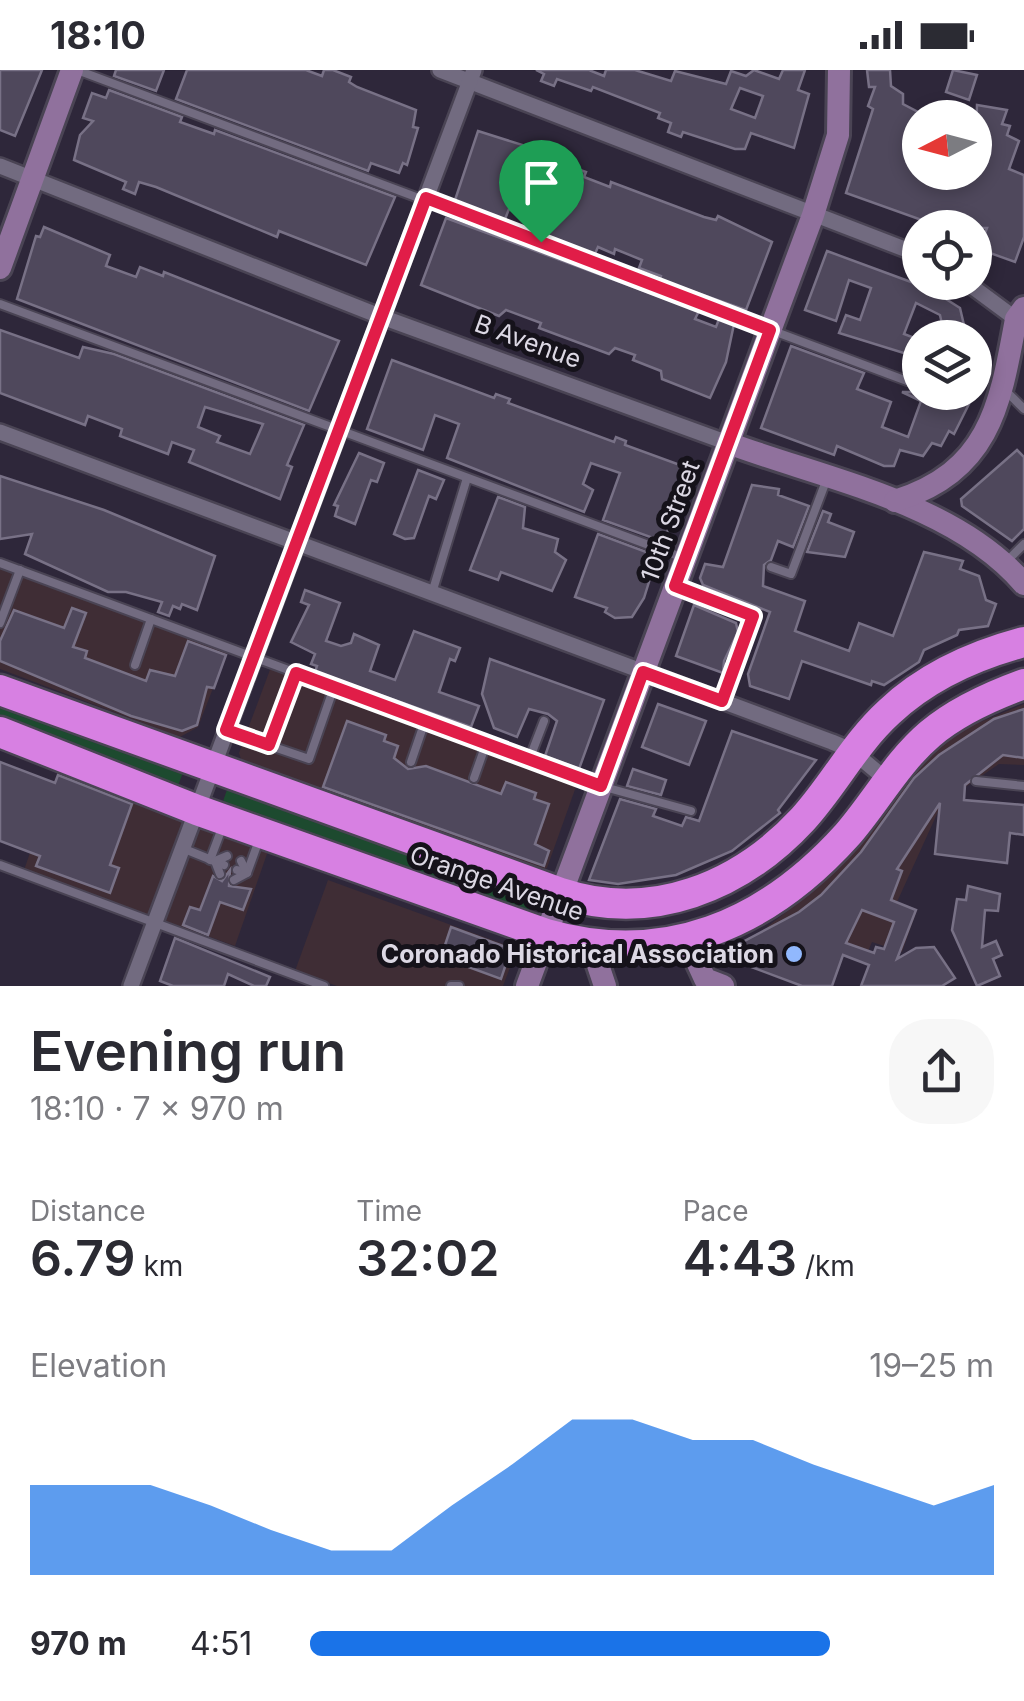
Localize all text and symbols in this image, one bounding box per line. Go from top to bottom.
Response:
text: 18:10 [50,12,146,58]
north arrow [902,100,992,190]
map controls [902,100,992,410]
pin [499,140,584,243]
icon: arrive [514,155,569,210]
button: locate [902,210,992,300]
street label: B Avenue [471,308,585,374]
button: layers [902,320,992,410]
street label: 10th Street [634,456,706,586]
street label: Orange Avenue [406,839,588,927]
place label: Coronado Historical Association [381,939,774,969]
marker: Coronado Historical Association [783,943,805,965]
text: Evening run [30,1018,346,1084]
button: share [889,1019,994,1124]
text: 18:10 · 7 × 970 m [30,1089,284,1128]
text: Distance [30,1194,146,1228]
text: Time [356,1194,422,1228]
text: Pace [683,1194,749,1228]
text: 6.79 [30,1228,136,1288]
text: 32:02 [356,1228,499,1288]
text: 4:43 [683,1228,797,1288]
text: km [136,1249,183,1283]
text: /km [797,1249,855,1283]
text: Elevation [30,1346,167,1385]
text: 19–25 m [869,1346,994,1385]
text: 970 m [30,1624,127,1663]
text: 4:51 [190,1624,252,1663]

